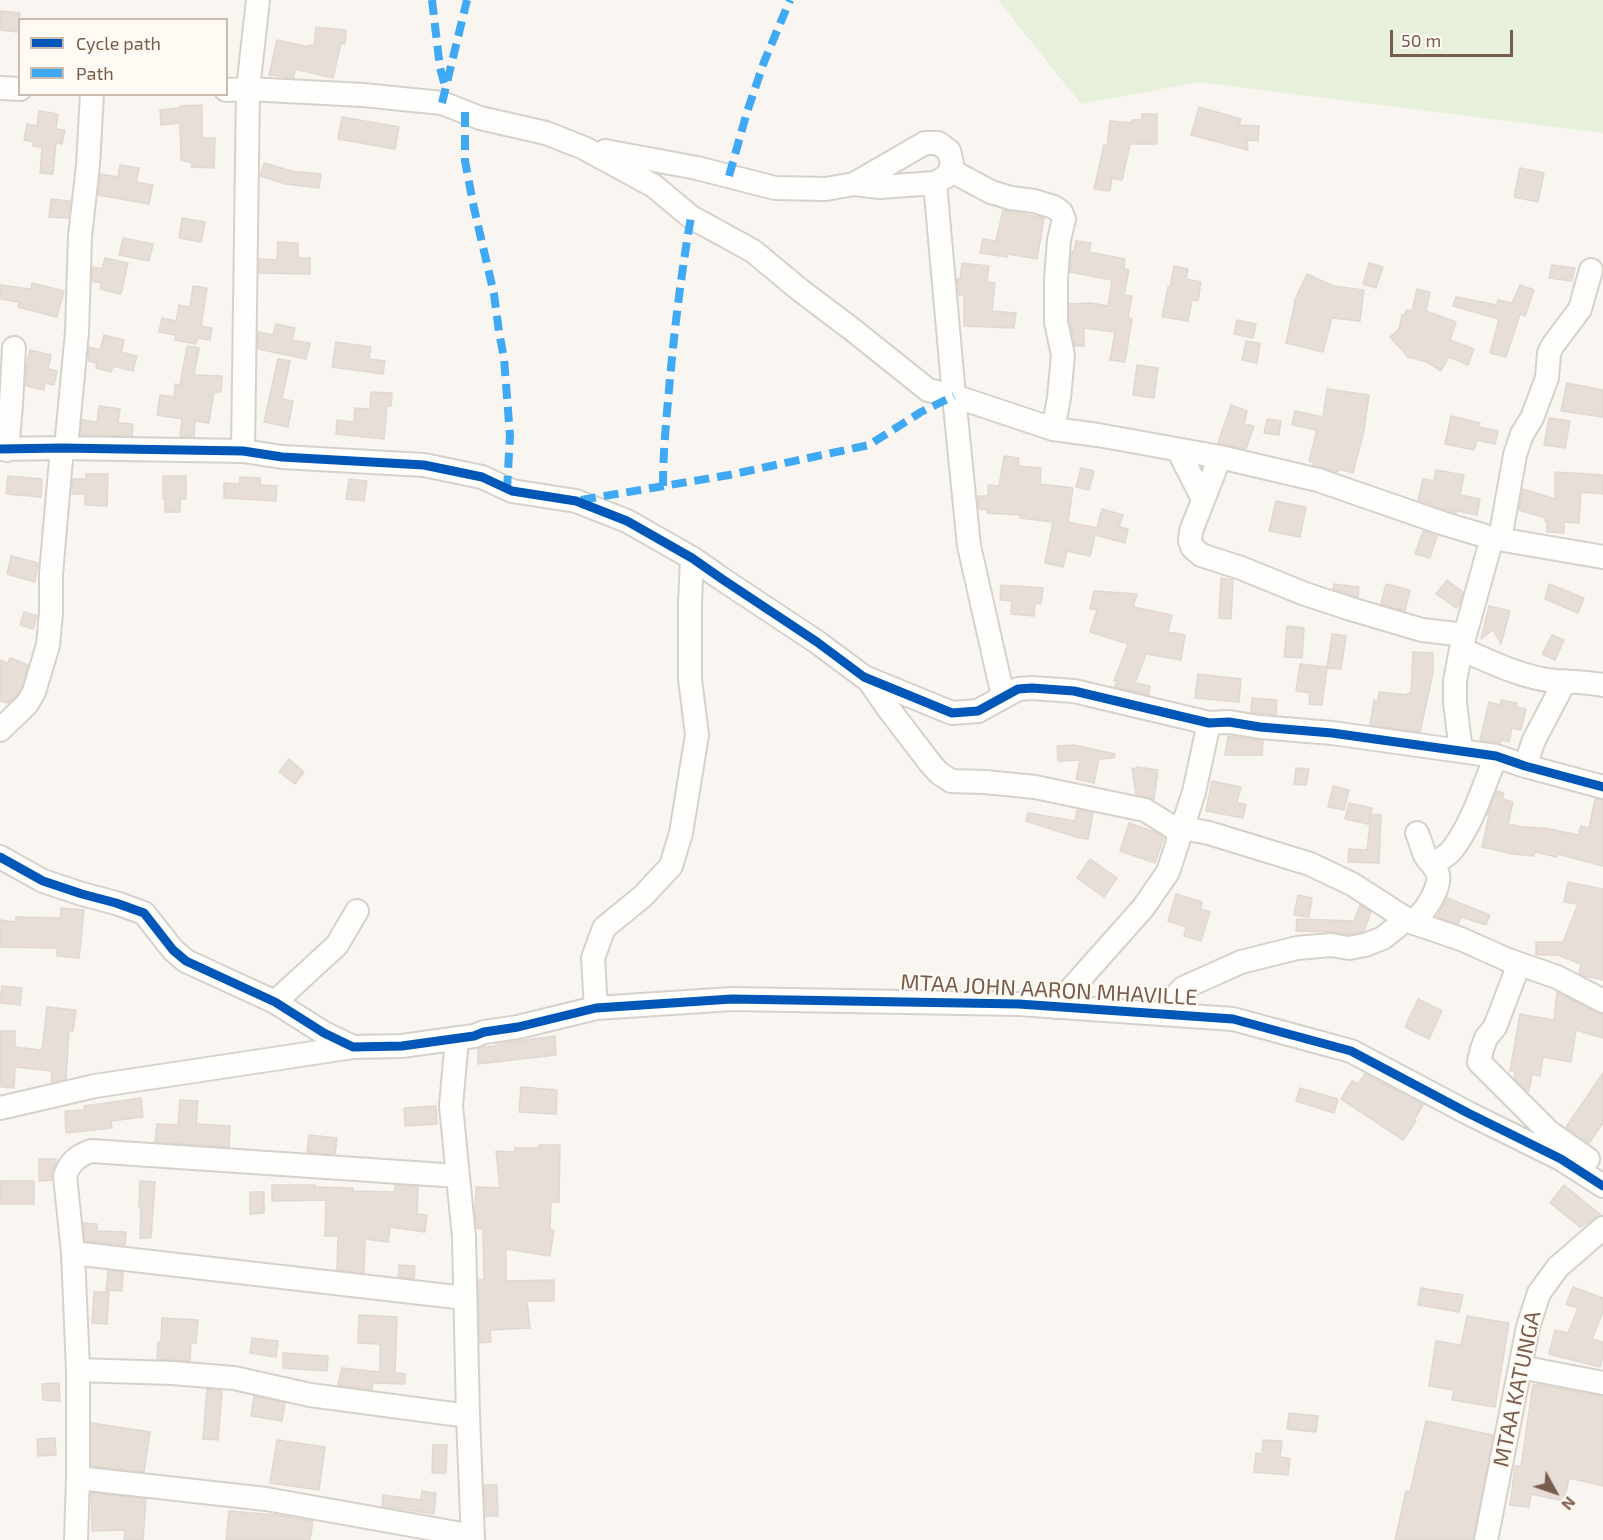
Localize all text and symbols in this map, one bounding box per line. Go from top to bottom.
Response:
legend [18,18,228,96]
scale bar [1393,18,1516,56]
text: 50 m [1401,29,1441,51]
text: Cycle path [76,32,161,54]
text: Path [76,62,114,84]
street label: MTAA JOHN AARON MHAVILLE [900,969,1198,1011]
street label: MTAA KATUNGA [1488,1309,1546,1469]
north arrow [1525,1462,1585,1522]
text: N [1558,1493,1580,1514]

